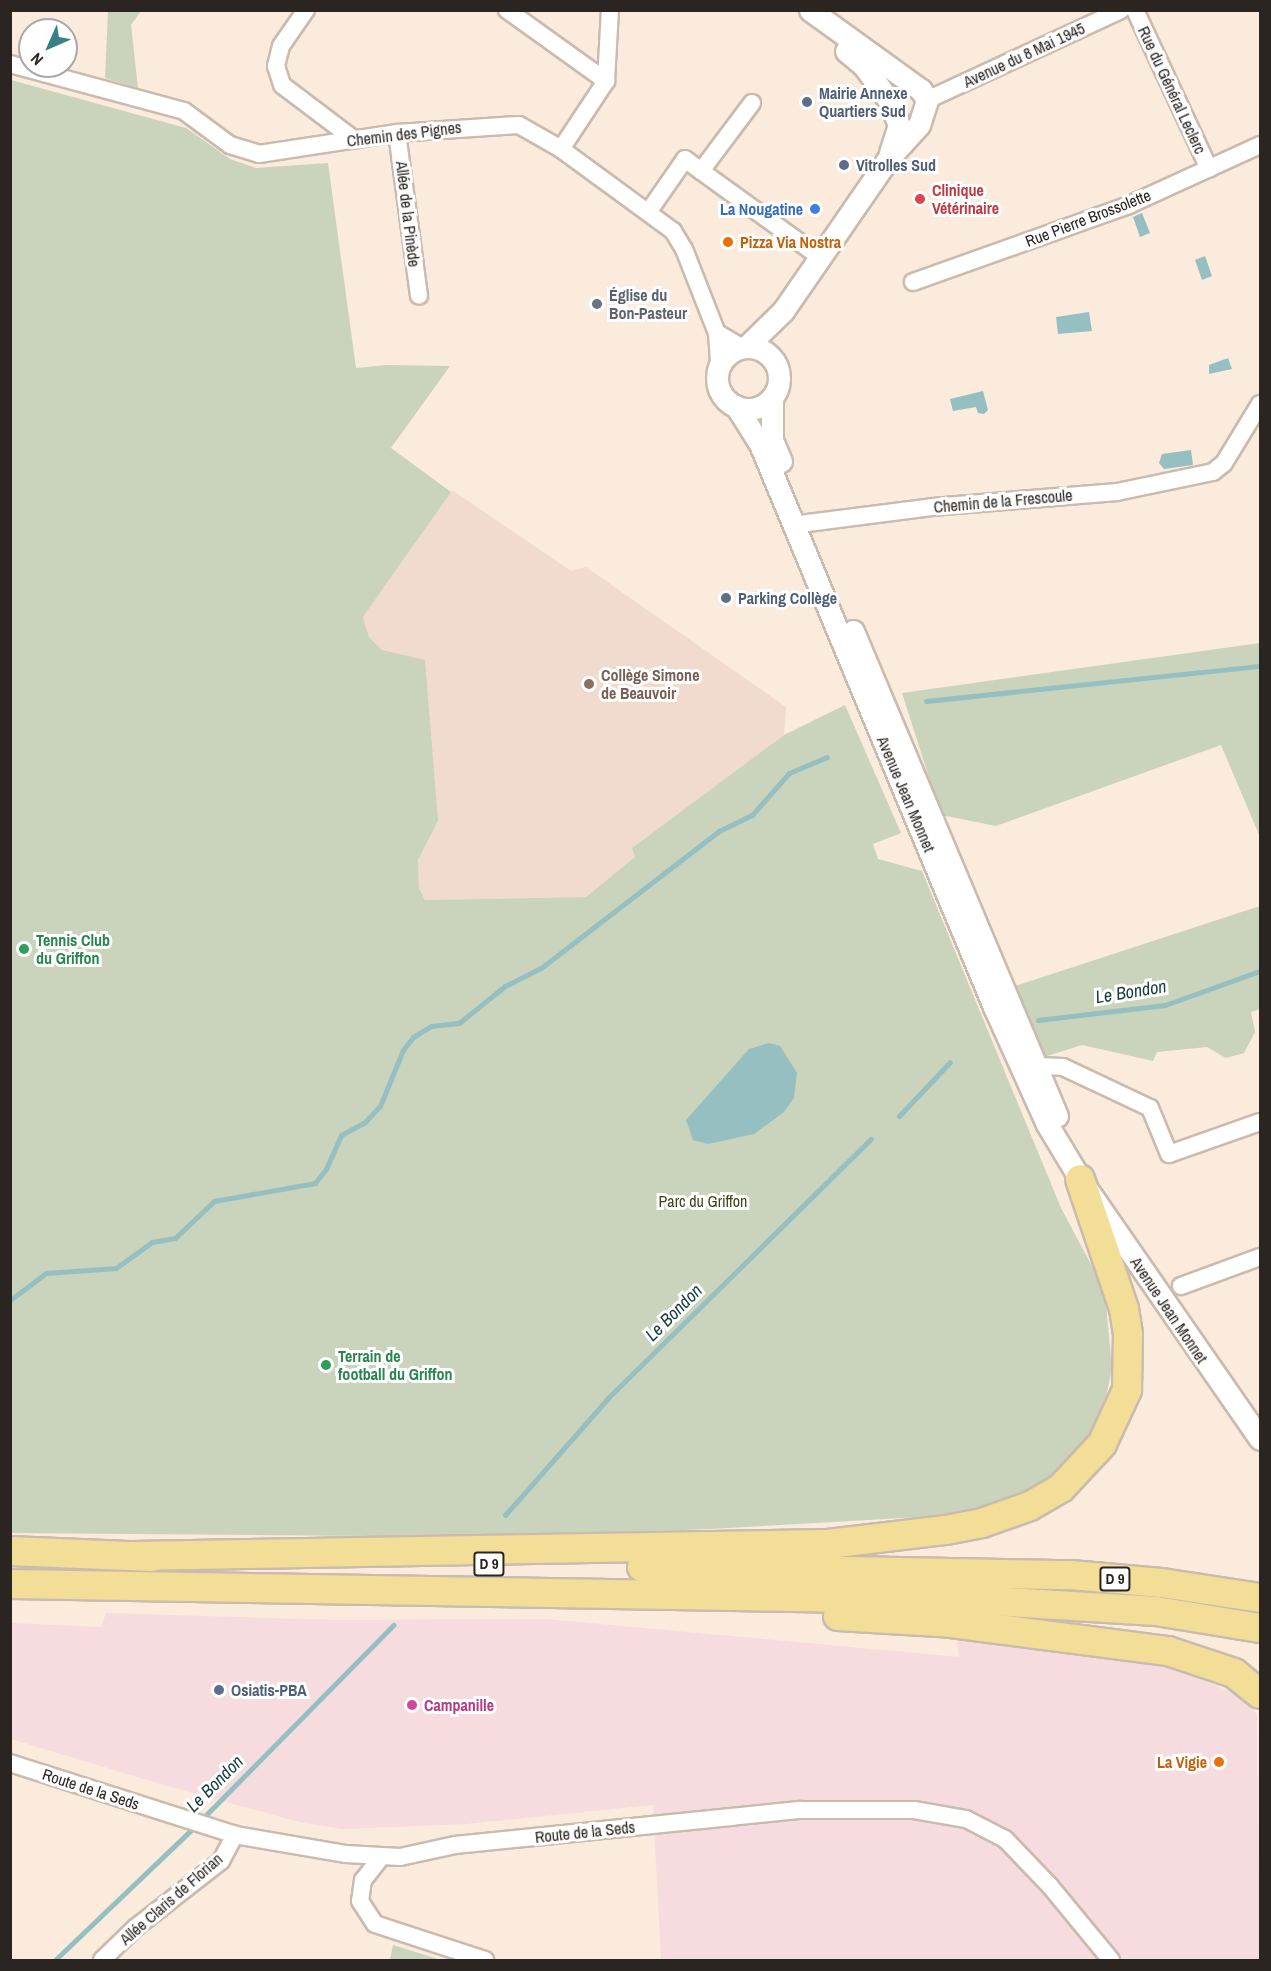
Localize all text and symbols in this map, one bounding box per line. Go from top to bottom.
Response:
north arrow [18,18,78,78]
street label: Avenue du 8 Mai 1945 [960,18,1088,92]
street label: Rue du Général Leclerc [1134,23,1210,157]
text: N [26,48,48,70]
place label: Mairie Annexe Quartiers Sud [819,83,908,121]
marker: Mairie Annexe Quartiers Sud [800,95,814,109]
street label: Chemin des Pignes [346,117,462,151]
place label: Vitrolles Sud [856,155,936,175]
marker: Vitrolles Sud [837,158,851,172]
street label: Allée de la Pinède [392,160,424,268]
place label: Clinique Vétérinaire [932,180,999,218]
street label: Rue Pierre Brossolette [1023,185,1153,251]
marker: Clinique Vétérinaire [913,192,927,206]
place label: La Nougatine [720,199,803,219]
marker: La Nougatine [808,202,822,216]
place label: Pizza Via Nostra [740,232,841,252]
marker: Pizza Via Nostra [721,235,735,249]
place label: Église du Bon-Pasteur [609,285,687,323]
marker: Église du Bon-Pasteur [590,297,604,311]
street label: Chemin de la Frescoule [933,485,1073,517]
place label: Parking Collège [738,588,837,608]
marker: Parking Collège [719,591,733,605]
place label: Collège Simone de Beauvoir [601,665,699,703]
marker: Collège Simone de Beauvoir [582,677,596,691]
street label: Avenue Jean Monnet [873,733,939,855]
place label: Tennis Club du Griffon [36,930,110,968]
marker: Tennis Club du Griffon [17,942,31,956]
water label: Le Bondon [1094,976,1168,1008]
park label: Parc du Griffon [659,1191,747,1211]
street label: Avenue Jean Monnet [1126,1253,1212,1367]
water label: Le Bondon [641,1280,707,1346]
place label: Terrain de football du Griffon [338,1346,452,1384]
marker: Terrain de football du Griffon [319,1358,333,1372]
road number: D 9 [472,1552,506,1576]
road number: D 9 [1098,1567,1132,1591]
place label: Osiatis-PBA [231,1680,307,1700]
marker: Osiatis-PBA [212,1683,226,1697]
place label: Campanille [424,1695,494,1715]
marker: Campanille [405,1698,419,1712]
water label: Le Bondon [182,1751,248,1817]
place label: La Vigie [1157,1752,1207,1772]
marker: La Vigie [1212,1755,1226,1769]
street label: Route de la Seds [40,1764,142,1814]
street label: Route de la Seds [534,1817,636,1847]
street label: Allée Claris de Florian [116,1849,226,1949]

